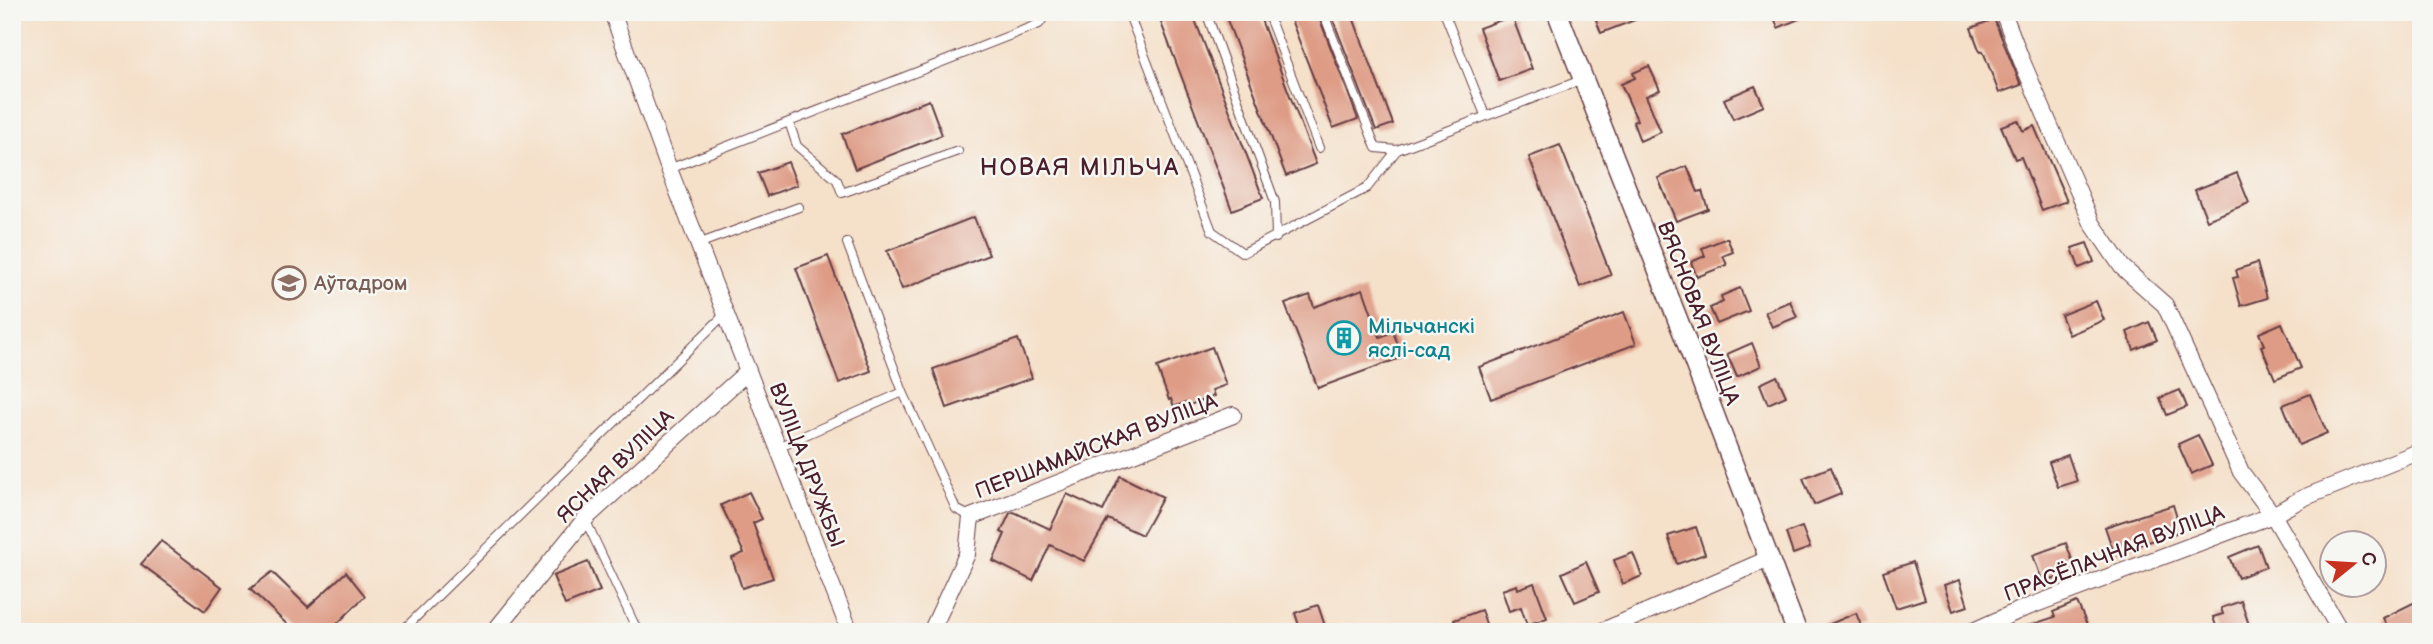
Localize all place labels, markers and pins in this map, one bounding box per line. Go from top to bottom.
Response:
school or university icon: Аўтадром [270,264,308,302]
place label: Аўтадром [313,271,408,296]
place label: Мільчанскі яслі-сад [1368,314,1475,363]
building icon: Мільчанскі яслі-сад [1325,319,1363,357]

